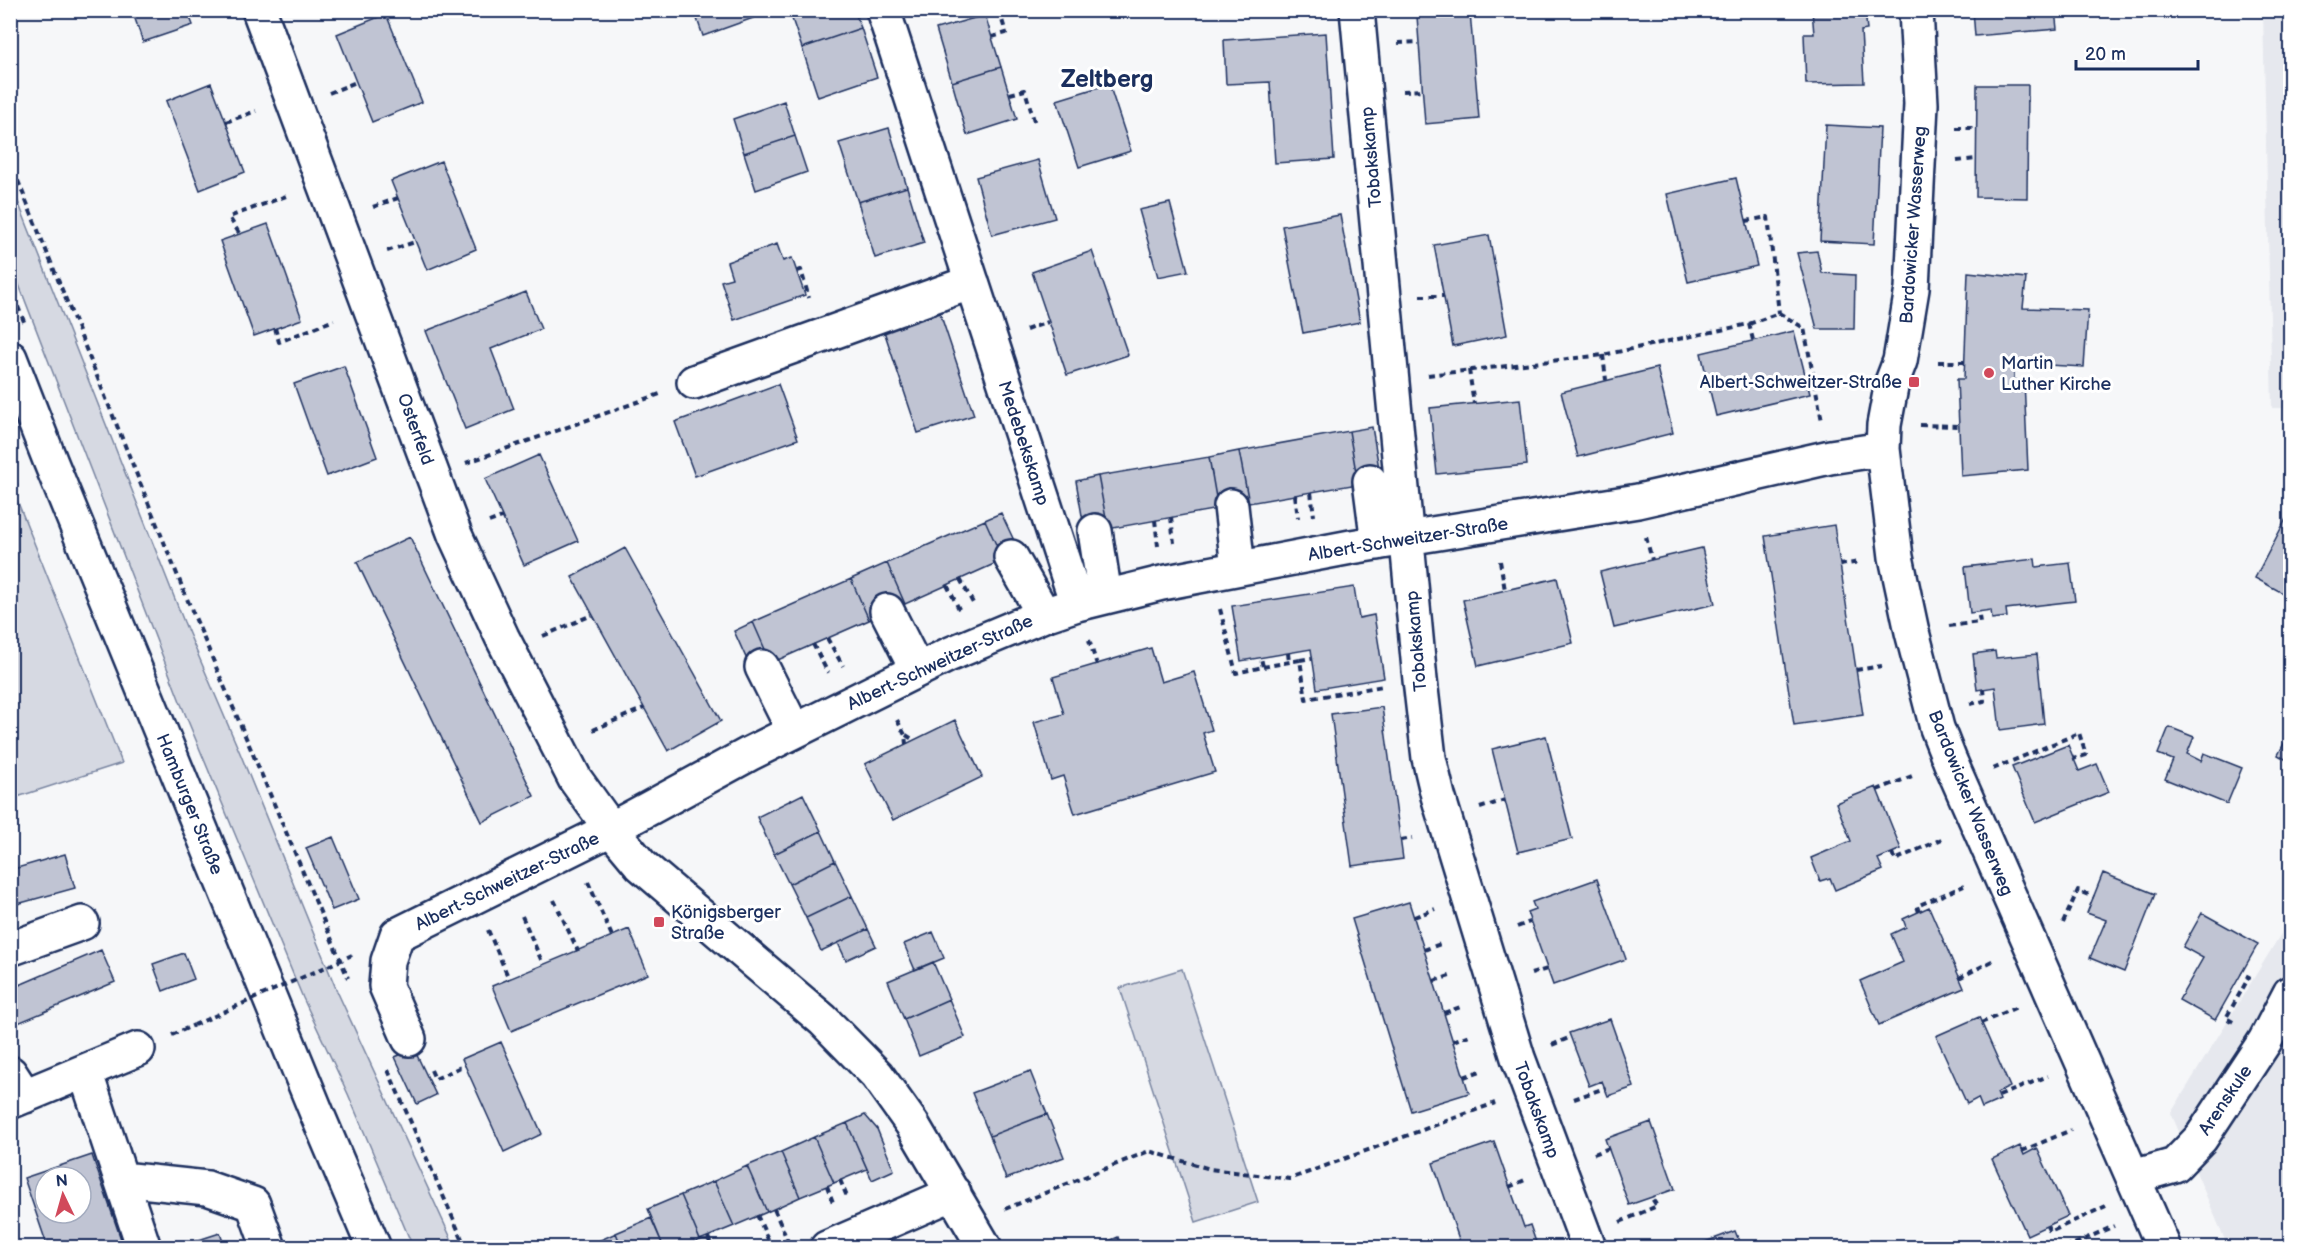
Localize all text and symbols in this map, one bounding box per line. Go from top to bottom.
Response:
scale bar [2076,33,2198,71]
text: 20 m [2085,44,2126,65]
district label: Zeltberg [1061,65,1153,94]
street label: Tobakskamp [1357,106,1386,208]
street label: Bardowicker Wasserweg [1896,125,1931,325]
place label: Martin Luther Kirche [2001,353,2111,395]
marker: Martin Luther Kirche [1982,366,1996,380]
place label: Albert-Schweitzer-Straße [1700,372,1902,393]
marker: Albert-Schweitzer-Straße [1907,375,1921,389]
street label: Medebekskamp [993,378,1054,508]
street label: Osterfeld [393,391,438,468]
street label: Albert-Schweitzer-Straße [1307,513,1510,566]
street label: Tobakskamp [1402,590,1431,692]
street label: Albert-Schweitzer-Straße [844,610,1037,715]
street label: Bardowicker Wasserweg [1924,707,2017,899]
street label: Hamburger Straße [152,731,227,878]
street label: Albert-Schweitzer-Straße [412,828,603,935]
place label: Königsberger Straße [671,902,781,944]
marker: Königsberger Straße [652,915,666,929]
street label: Tobakskamp [1509,1059,1564,1161]
street label: Arenskule [2194,1061,2257,1139]
north arrow [33,1165,93,1225]
text: N [55,1172,69,1192]

